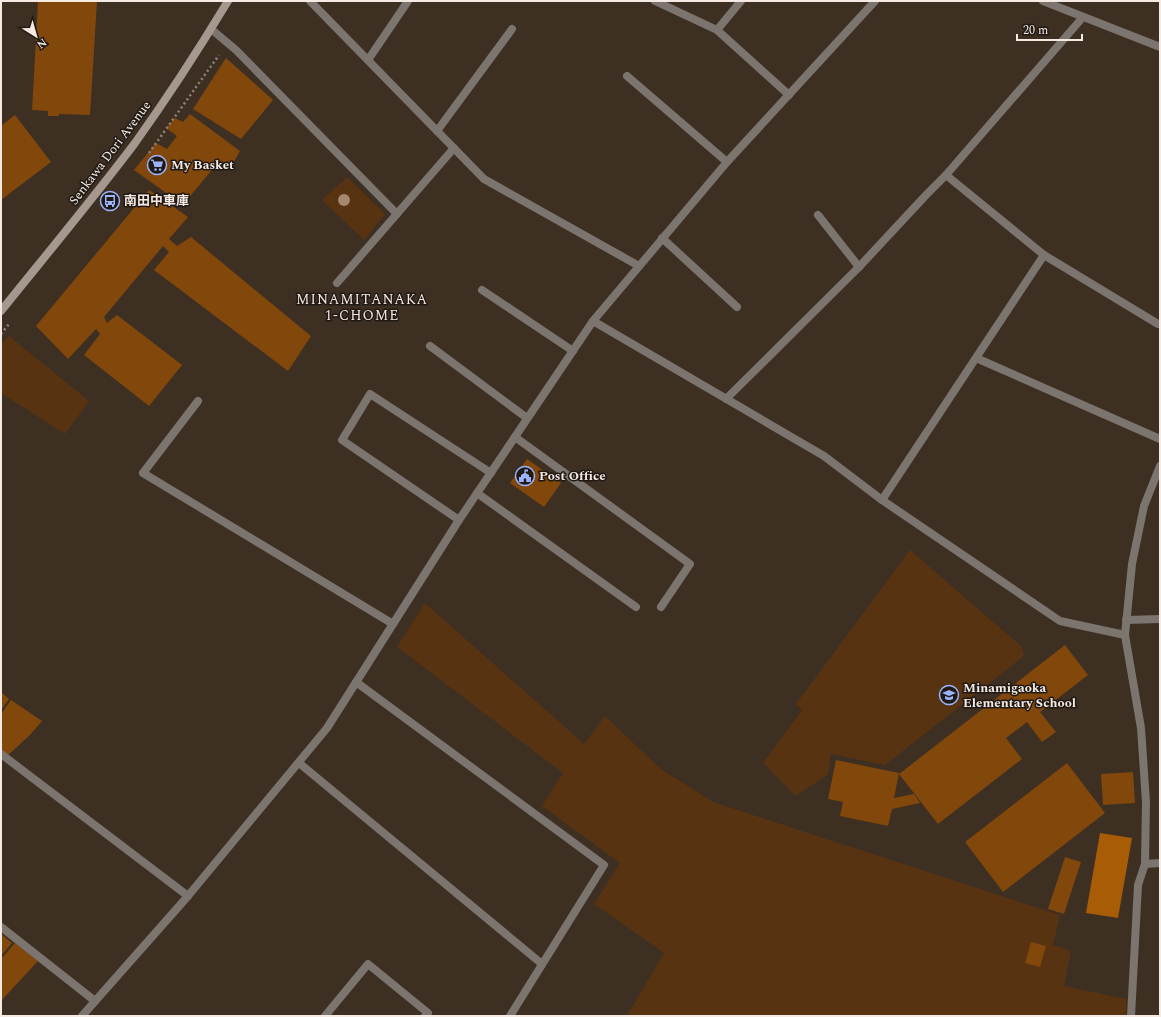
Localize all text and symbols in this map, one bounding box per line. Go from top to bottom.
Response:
north arrow [16,16,56,56]
scale bar [1017,16,1082,42]
text: 20 m [1023,21,1048,40]
text: N [33,34,50,53]
street label: Senkawa Dori Avenue [64,97,156,209]
supermarket icon: My Basket [146,154,168,176]
place label: My Basket [171,155,234,175]
bus stop icon: 南田中車庫 [99,190,121,212]
place label: 南田中車庫 [124,191,189,211]
district label: MINAMITANAKA 1-CHOME [296,289,428,326]
public building icon: Post Office [514,465,536,487]
place label: Post Office [539,466,606,486]
place label: Minamigaoka Elementary School [963,678,1076,713]
school or university icon: Minamigaoka Elementary School [938,684,960,706]

